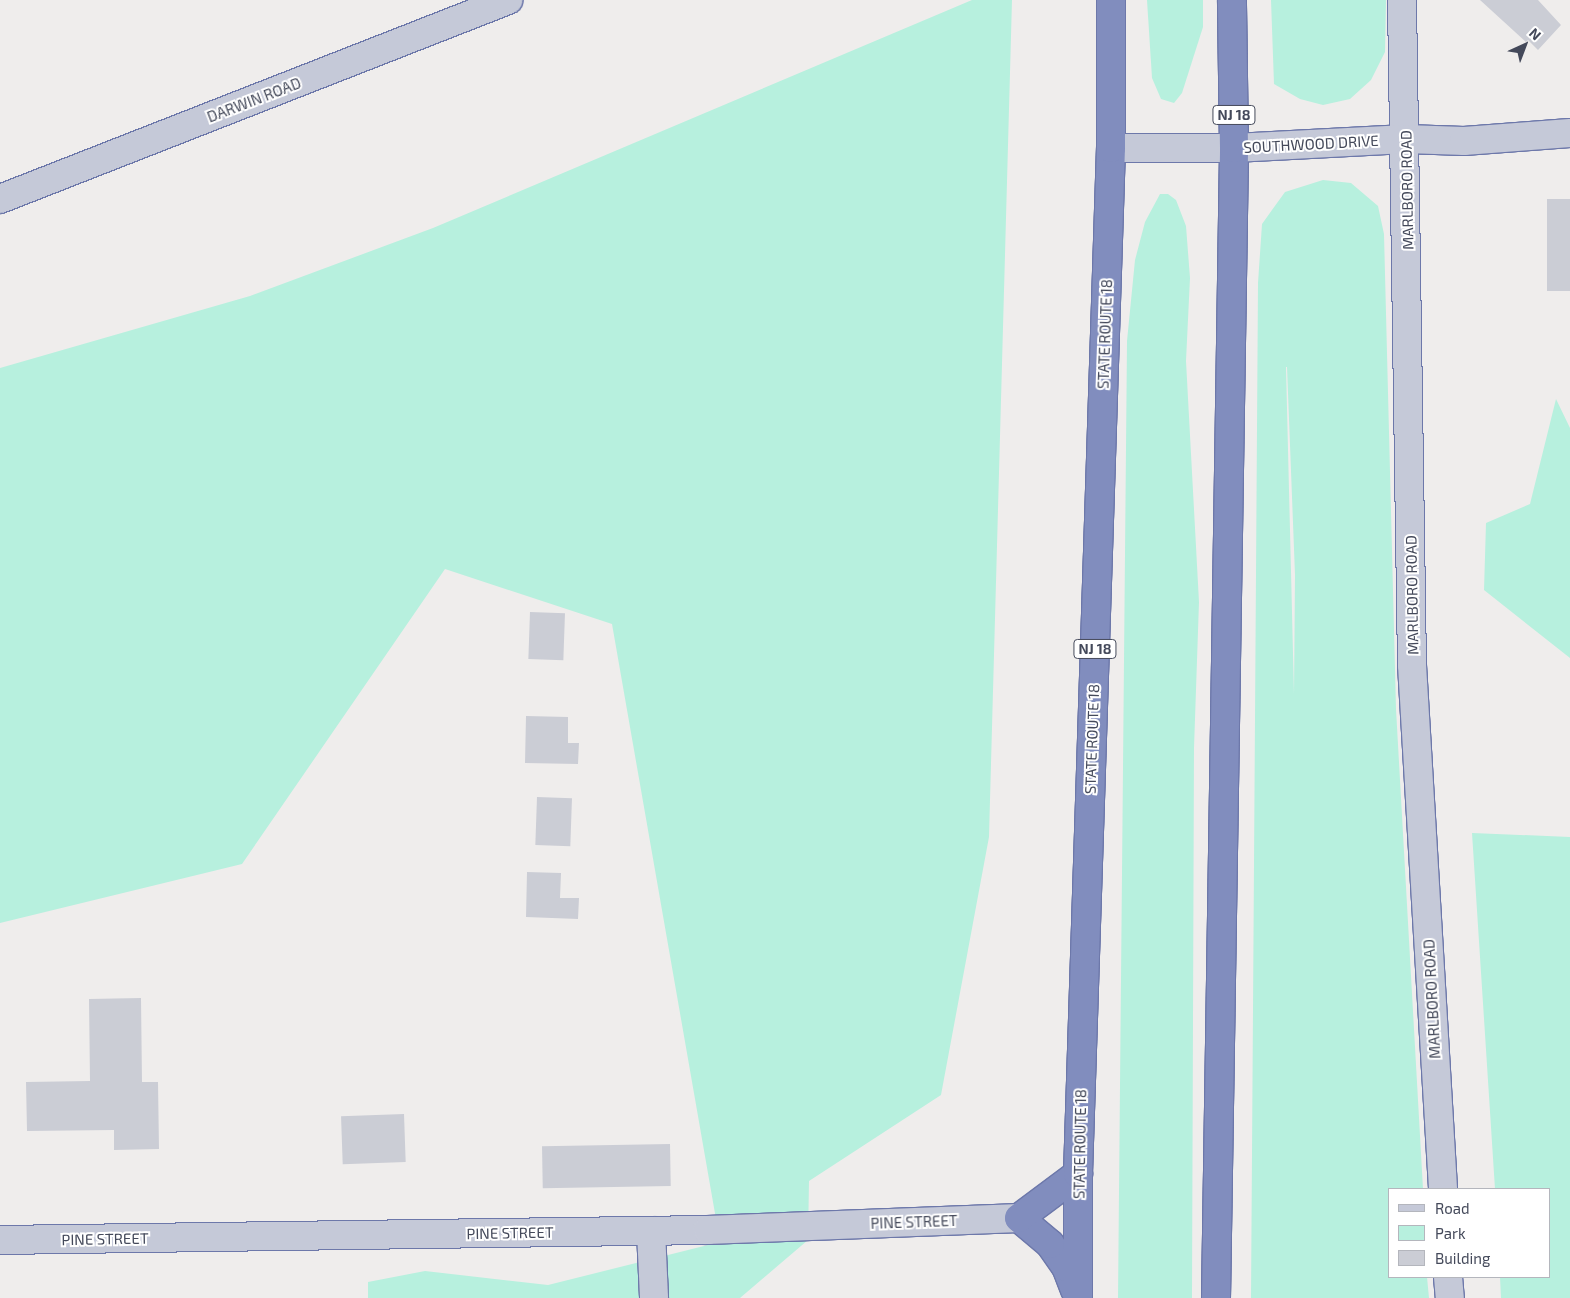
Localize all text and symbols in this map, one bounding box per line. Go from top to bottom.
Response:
north arrow [1500,20,1550,70]
text: N [1526,24,1545,43]
street label: DARWIN ROAD [205,74,303,126]
road number: NJ 18 [1212,104,1256,126]
street label: MARLBORO ROAD [1397,130,1417,250]
street label: SOUTHWOOD DRIVE [1243,131,1379,157]
street label: STATE ROUTE 18 [1094,279,1116,389]
street label: MARLBORO ROAD [1402,535,1422,655]
road number: NJ 18 [1072,638,1118,661]
street label: STATE ROUTE 18 [1081,684,1103,794]
street label: MARLBORO ROAD [1420,939,1444,1059]
street label: STATE ROUTE 18 [1070,1089,1090,1199]
legend [1388,1188,1550,1278]
text: Road [1435,1199,1470,1217]
street label: PINE STREET [870,1211,958,1233]
street label: PINE STREET [466,1223,554,1243]
text: Park [1435,1224,1466,1242]
street label: PINE STREET [61,1229,149,1249]
text: Building [1435,1249,1490,1267]

